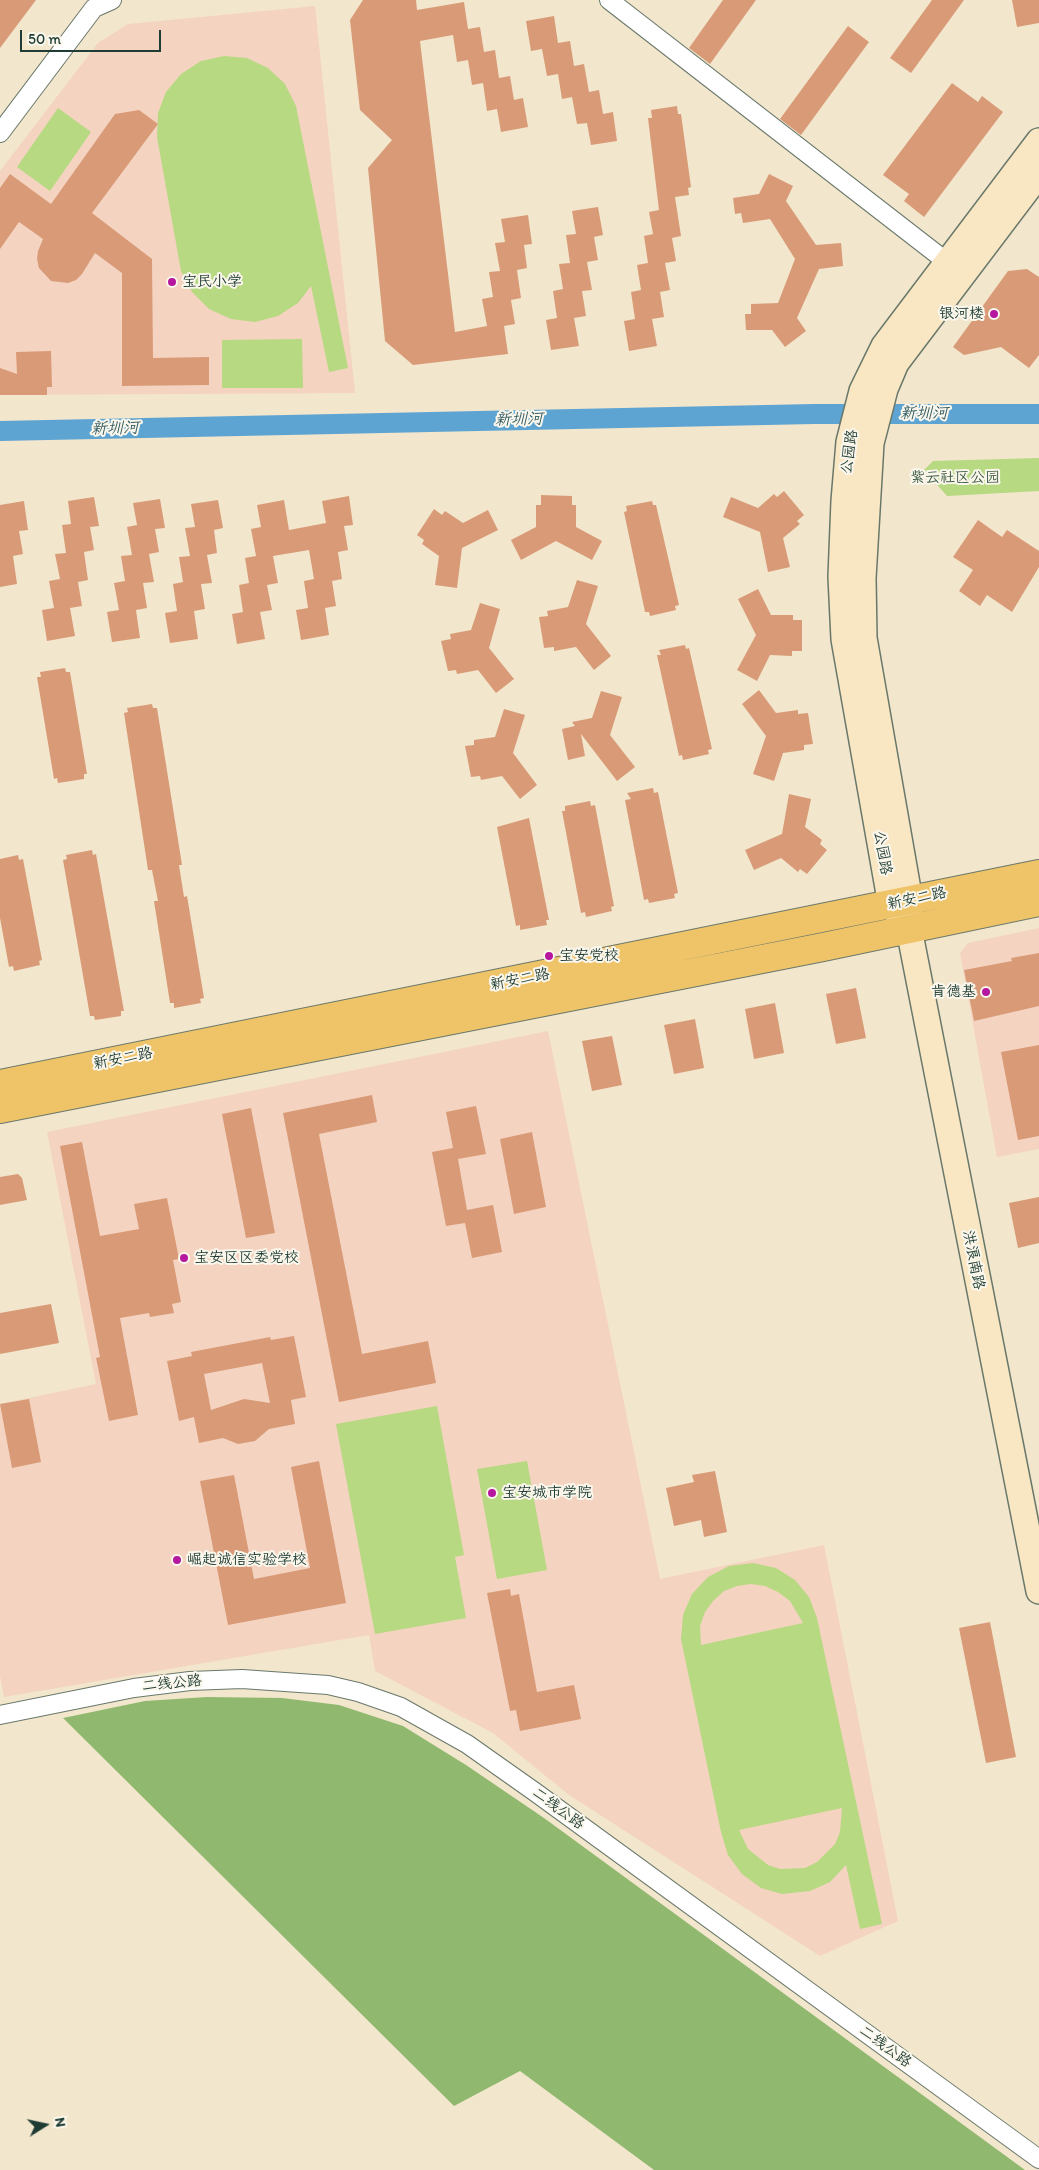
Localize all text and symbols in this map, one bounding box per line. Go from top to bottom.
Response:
scale bar [22,20,164,52]
text: 50 m [28,30,61,48]
place label: 宝民小学 [182,273,242,291]
marker: 宝民小学 [166,276,178,288]
place label: 银河楼 [939,305,984,323]
marker: 银河楼 [988,308,1000,320]
water label: 新圳河 [900,404,948,424]
water label: 新圳河 [495,410,543,430]
water label: 新圳河 [91,419,139,439]
street label: 公园路 [838,428,862,476]
park label: 紫云社区公园 [910,469,1000,487]
street label: 公园路 [869,829,895,877]
street label: 新安二路 [886,884,948,914]
place label: 宝安党校 [559,947,619,965]
marker: 宝安党校 [543,950,555,962]
street label: 新安二路 [489,965,551,995]
place label: 肯德基 [931,983,976,1001]
marker: 肯德基 [980,986,992,998]
street label: 新安二路 [92,1044,154,1074]
street label: 洪浪南路 [958,1229,988,1291]
place label: 宝安区区委党校 [194,1249,299,1267]
marker: 宝安区区委党校 [178,1252,190,1264]
place label: 宝安城市学院 [502,1484,592,1502]
marker: 宝安城市学院 [486,1487,498,1499]
place label: 崛起诚信实验学校 [187,1551,307,1569]
marker: 崛起诚信实验学校 [171,1554,183,1566]
street label: 二线公路 [141,1672,203,1696]
street label: 二线公路 [528,1784,588,1834]
street label: 二线公路 [855,2022,915,2072]
north arrow [20,2100,70,2150]
text: N [51,2116,69,2128]

